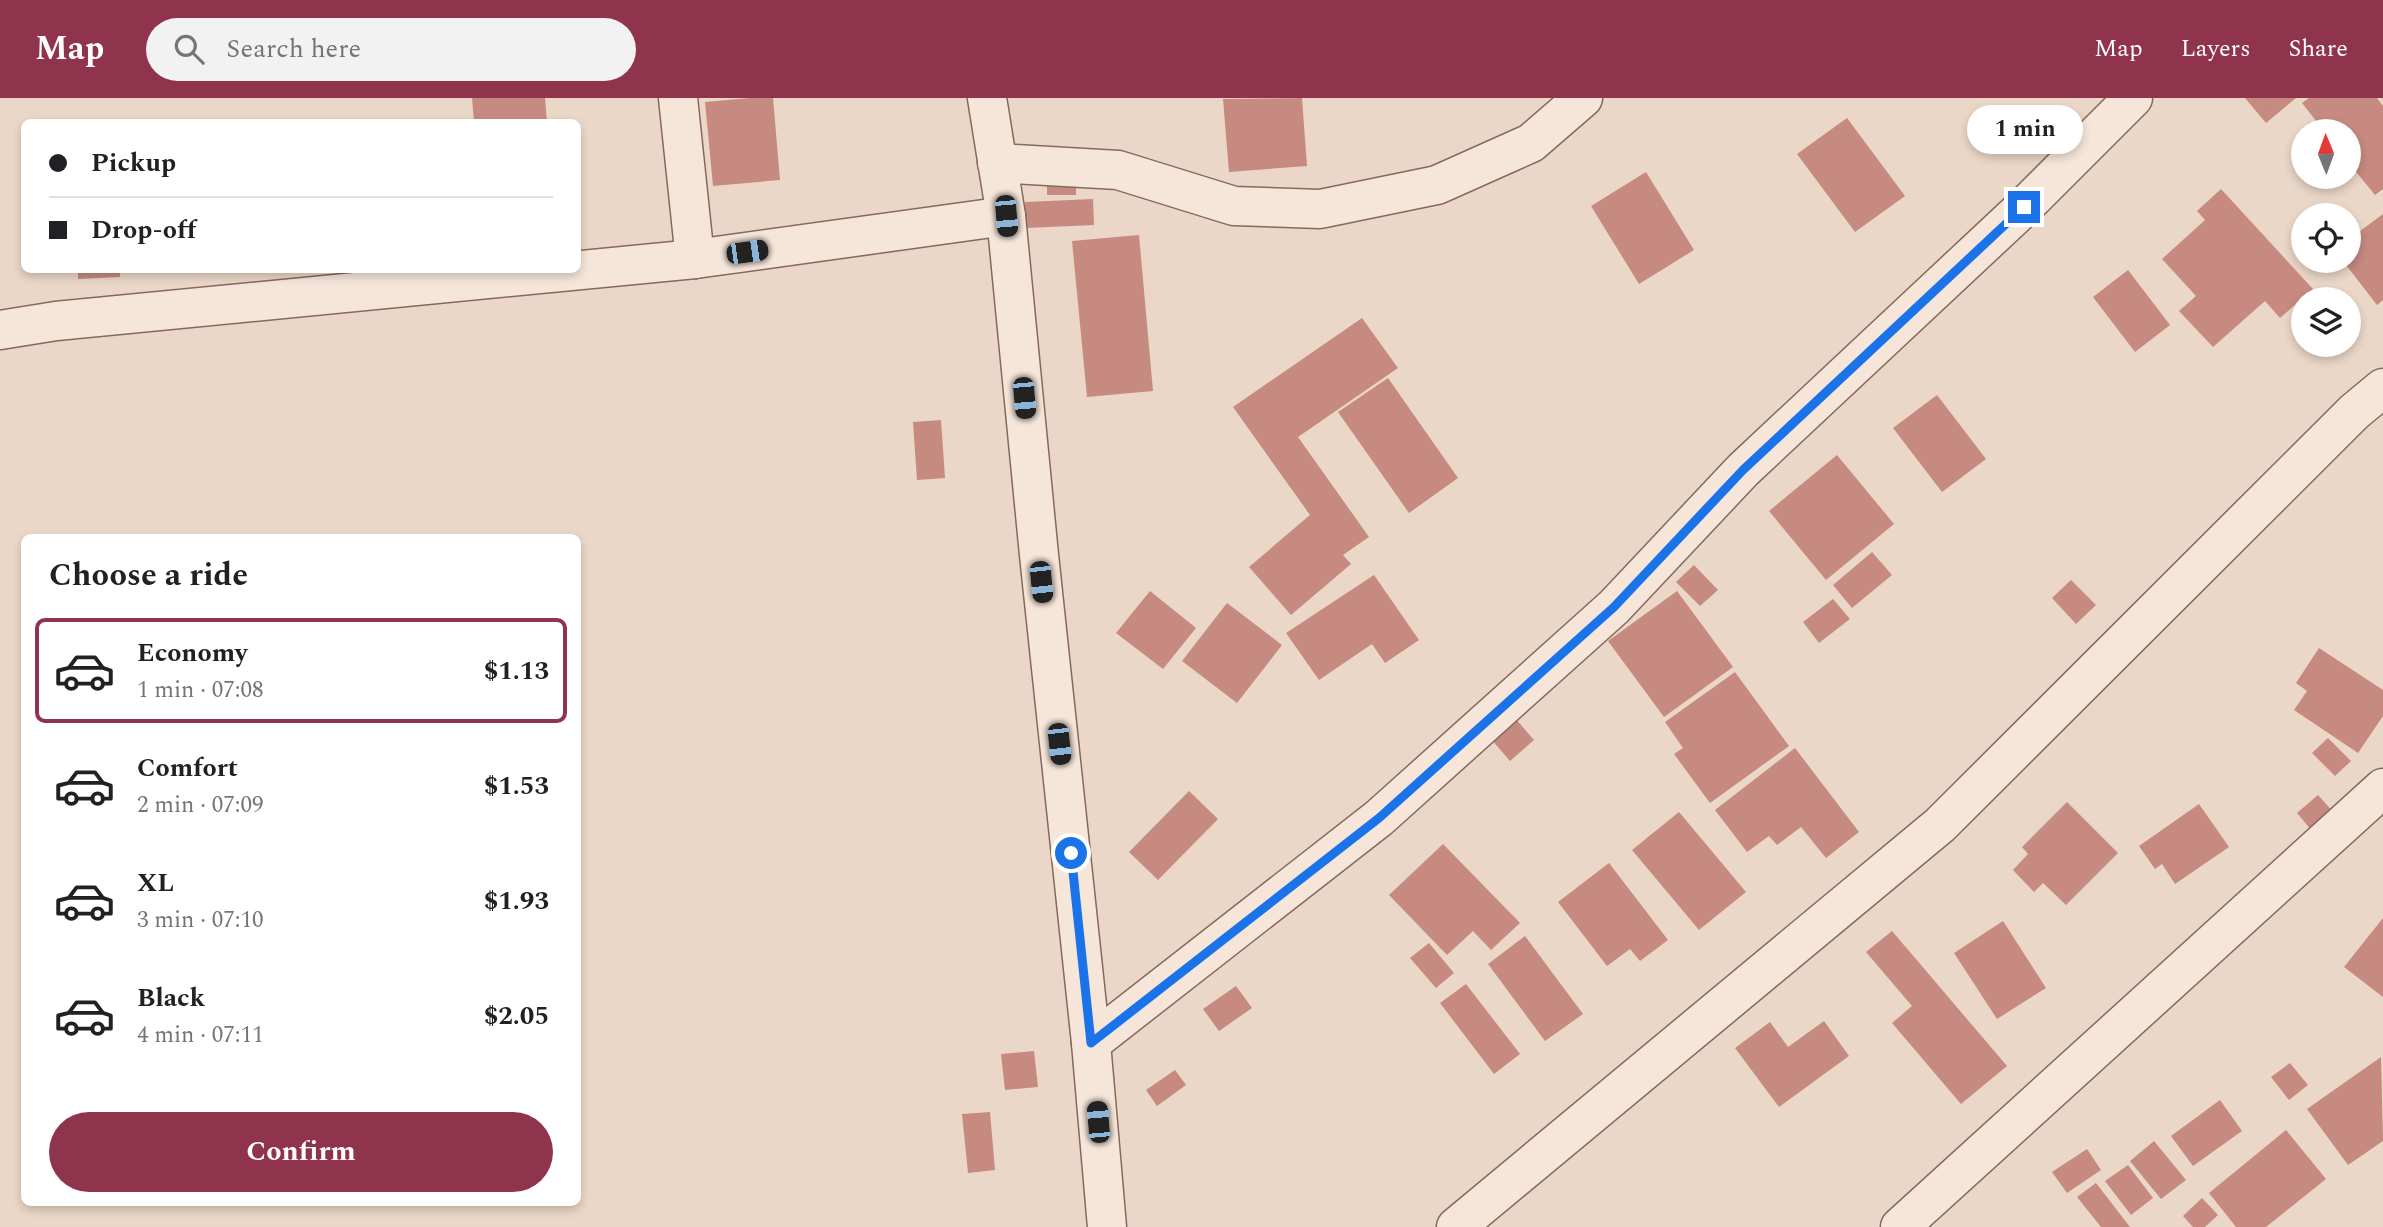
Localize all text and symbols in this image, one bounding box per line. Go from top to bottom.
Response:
search box [146,18,636,81]
text: Map [35,24,104,74]
text: Search here [226,29,361,69]
icon: search [170,30,208,68]
text: Map [2094,31,2143,67]
text: Layers [2181,31,2251,67]
text: Share [2289,31,2348,67]
callout: 1 min [1966,105,2082,154]
text: 1 min [1994,112,2056,147]
north arrow [2291,119,2361,189]
map controls [2291,119,2361,357]
text: Pickup [91,143,176,183]
route end [2008,191,2040,223]
car [994,194,1019,238]
button: locate [2291,203,2361,273]
text: Drop-off [91,210,196,250]
car [725,239,770,265]
button: layers [2291,287,2361,357]
car [1012,376,1037,420]
text: Choose a ride [49,551,248,600]
car [1029,560,1054,604]
text: Economy [137,633,247,673]
icon: car [53,639,116,702]
text: $1.13 [484,651,549,691]
text: 1 min · 07:08 [137,673,264,708]
car [1047,722,1072,766]
text: Comfort [137,748,238,788]
icon: car [53,754,116,817]
text: $1.53 [484,766,549,806]
text: 2 min · 07:09 [137,788,264,823]
route start [1055,837,1087,869]
text: XL [137,863,174,903]
icon: car [53,869,116,932]
text: $1.93 [484,881,549,921]
text: 3 min · 07:10 [137,903,264,938]
text: Black [137,978,205,1018]
icon: car [53,984,116,1047]
text: $2.05 [484,996,549,1036]
text: 4 min · 07:11 [137,1018,264,1053]
car [1086,1100,1111,1144]
button: Confirm [49,1112,553,1192]

